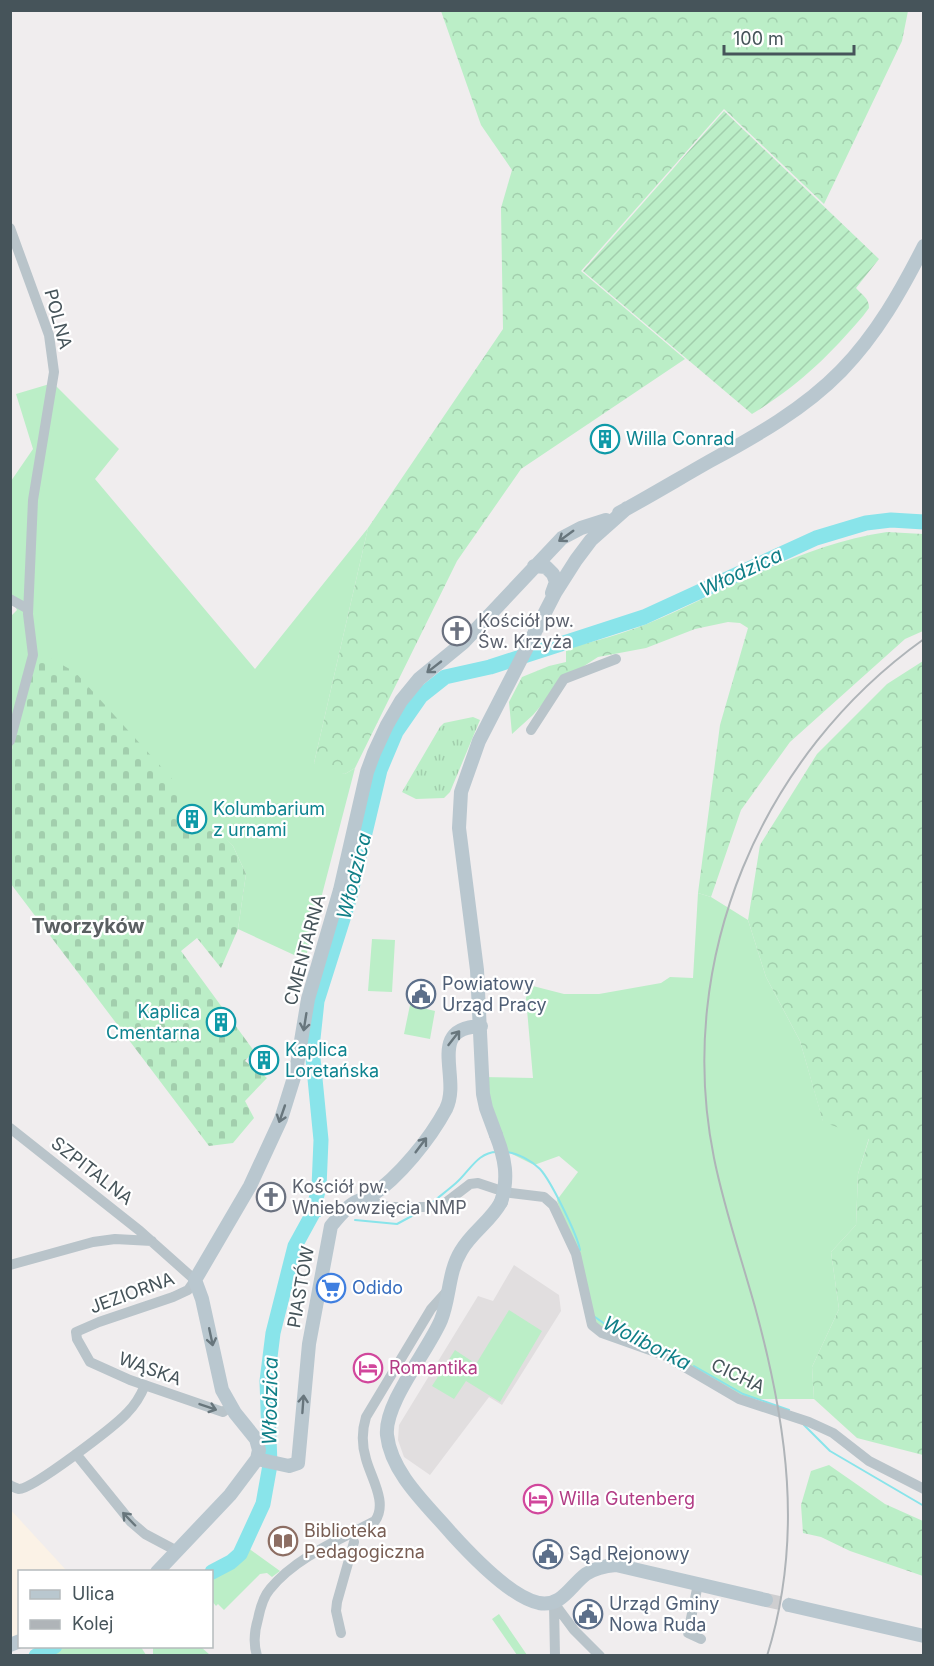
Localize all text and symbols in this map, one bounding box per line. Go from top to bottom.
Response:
scale bar [724,18,854,56]
text: 100 m [733,28,784,49]
street label: POLNA [40,286,77,351]
building icon: Willa Conrad [589,423,621,455]
place label: Willa Conrad [626,428,734,449]
one-way arrow [559,530,575,543]
water label: Włodzica [696,542,786,602]
place label: Kościół pw. Św. Krzyża [478,610,574,652]
church icon: Kościół pw. Św. Krzyża [441,615,473,647]
one-way arrow [426,661,442,673]
place label: Kolumbarium z urnami [213,798,325,840]
building icon: Kolumbarium z urnami [176,803,208,835]
water label: Włodzica [332,830,376,922]
street label: CMENTARNA [280,892,329,1008]
district label: Tworzyków [32,914,144,938]
place label: Powiatowy Urząd Pracy [442,973,547,1015]
public building icon: Powiatowy Urząd Pracy [405,978,437,1010]
place label: Kaplica Cmentarna [106,1001,200,1043]
building icon: Kaplica Cmentarna [205,1006,237,1038]
one-way arrow [299,1011,310,1031]
one-way arrow [448,1030,461,1046]
place label: Kaplica Loretańska [285,1039,379,1081]
building icon: Kaplica Loretańska [248,1044,280,1076]
one-way arrow [276,1104,287,1123]
street label: SZPITALNA [47,1132,137,1209]
one-way arrow [415,1137,427,1153]
place label: Kościół pw. Wniebowzięcia NMP [292,1176,467,1218]
church icon: Kościół pw. Wniebowzięcia NMP [255,1181,287,1213]
street label: PIASTÓW [282,1244,318,1330]
street label: JEZIORNA [87,1268,177,1318]
supermarket icon: Odido [315,1272,347,1304]
place label: Odido [352,1277,403,1298]
water label: Woliborka [599,1311,695,1375]
one-way arrow [205,1327,217,1346]
street label: WĄSKA [116,1348,184,1390]
hotel icon: Romantika [352,1352,384,1384]
street label: CICHA [708,1354,768,1397]
water label: Włodzica [257,1357,283,1445]
place label: Romantika [389,1357,478,1378]
one-way arrow [297,1395,308,1415]
one-way arrow [198,1402,217,1413]
hotel icon: Willa Gutenberg [522,1483,554,1515]
place label: Willa Gutenberg [559,1488,695,1509]
one-way arrow [122,1512,136,1527]
place label: Biblioteka Pedagogiczna [304,1520,425,1562]
library icon: Biblioteka Pedagogiczna [267,1525,299,1557]
public building icon: Sąd Rejonowy [532,1538,564,1570]
place label: Sąd Rejonowy [569,1543,690,1564]
legend [18,1570,213,1648]
text: Ulica [72,1583,115,1604]
place label: Urząd Gminy Nowa Ruda [609,1593,719,1635]
public building icon: Urząd Gminy Nowa Ruda [572,1598,604,1630]
text: Kolej [72,1613,113,1634]

